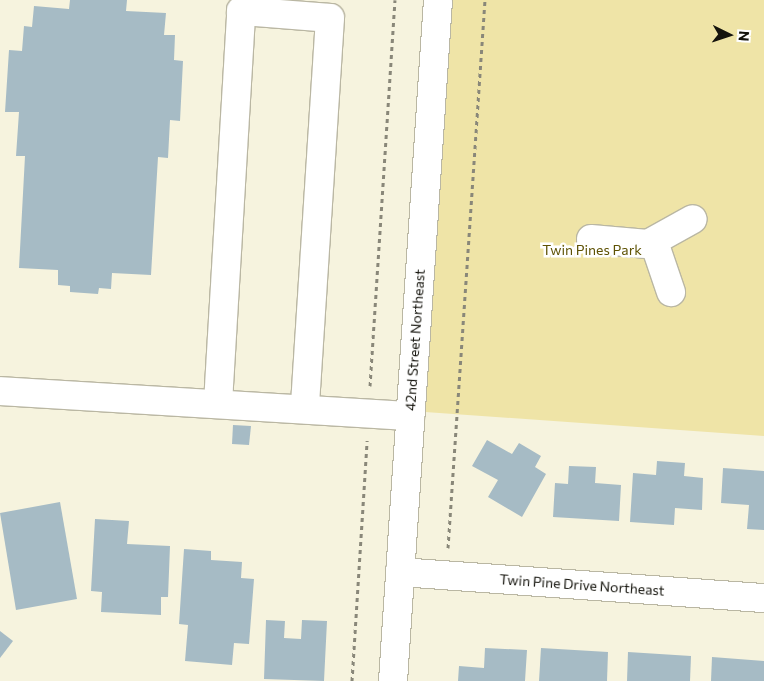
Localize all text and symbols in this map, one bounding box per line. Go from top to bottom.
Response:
north arrow [704,10,754,60]
text: N [736,30,753,42]
park label: Twin Pines Park [542,242,642,258]
street label: 42nd Street Northeast [402,269,428,411]
street label: Twin Pine Drive Northeast [499,571,665,599]

